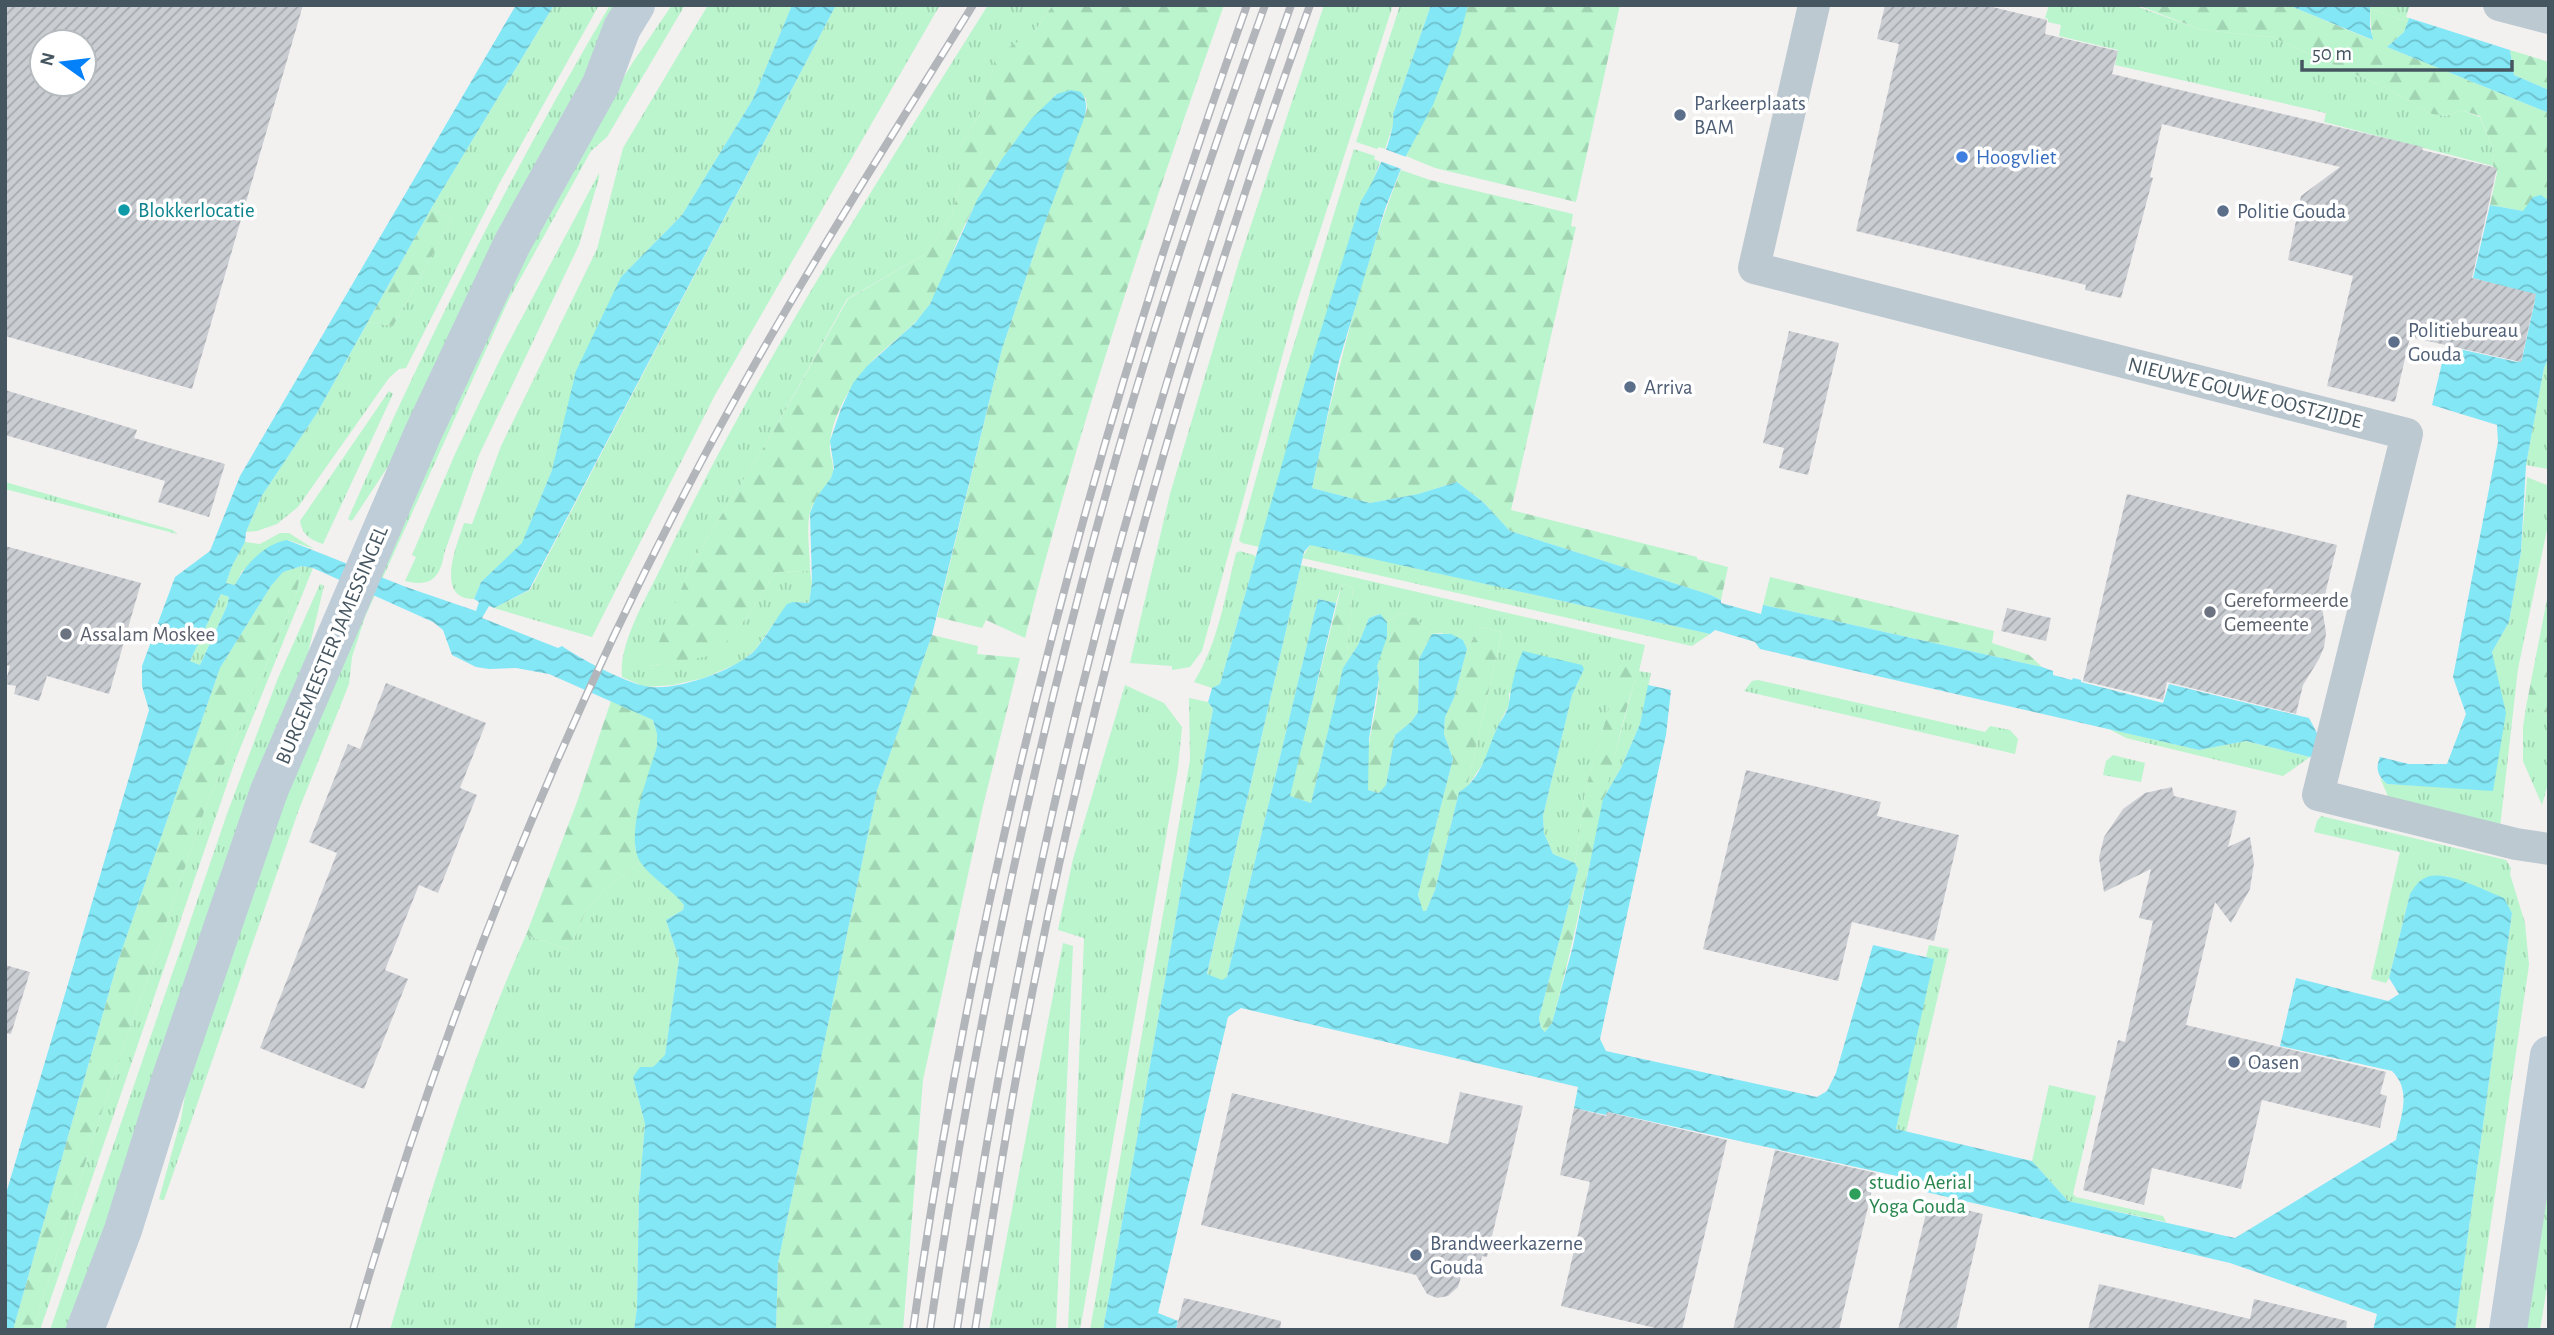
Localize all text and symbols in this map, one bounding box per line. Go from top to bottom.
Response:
north arrow [28,28,98,98]
scale bar [2302,28,2512,72]
text: 50 m [2312,43,2352,64]
text: N [37,51,59,68]
place label: Parkeerplaats BAM [1694,93,1806,138]
marker: Parkeerplaats BAM [1672,107,1688,123]
place label: Hoogvliet [1976,147,2057,168]
marker: Hoogvliet [1954,149,1970,165]
place label: Blokkerlocatie [138,200,255,221]
place label: Politie Gouda [2237,201,2347,222]
marker: Blokkerlocatie [116,202,132,218]
marker: Politie Gouda [2215,203,2231,219]
place label: Politiebureau Gouda [2408,320,2519,365]
marker: Politiebureau Gouda [2386,334,2402,350]
street label: NIEUWE GOUWE OOSTZIJDE [2126,354,2364,432]
place label: Arriva [1644,377,1693,398]
marker: Arriva [1622,379,1638,395]
street label: BURGEMEESTER JAMESSINGEL [272,522,392,767]
place label: Gereformeerde Gemeente [2224,590,2349,635]
marker: Gereformeerde Gemeente [2202,604,2218,620]
place label: Assalam Moskee [80,624,215,645]
marker: Assalam Moskee [58,626,74,642]
place label: Oasen [2248,1052,2299,1073]
marker: Oasen [2226,1054,2242,1070]
place label: studio Aerial Yoga Gouda [1869,1172,1972,1217]
marker: studio Aerial Yoga Gouda [1847,1186,1863,1202]
place label: Brandweerkazerne Gouda [1430,1233,1583,1278]
marker: Brandweerkazerne Gouda [1408,1247,1424,1263]

